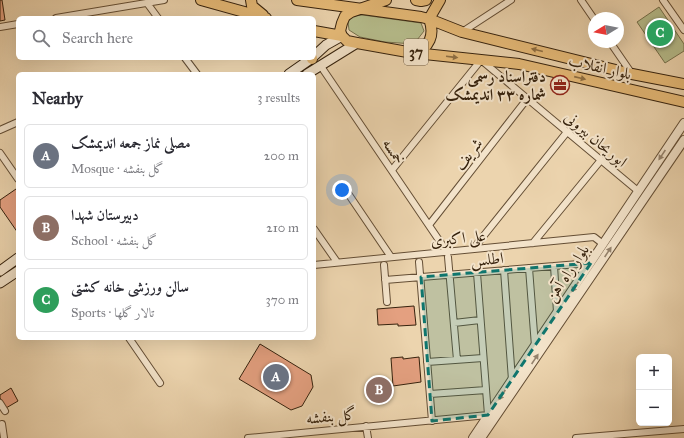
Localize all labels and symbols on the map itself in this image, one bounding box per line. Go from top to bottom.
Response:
north arrow [588,12,624,48]
pin: C [647,18,673,48]
road number: 37 [404,39,428,65]
one-way arrow [531,47,543,53]
street label: بلوار انقلاب [566,51,633,84]
one-way arrow [446,54,458,60]
place label: دفتراسناد رسمی شماره ۳۳ اندیمشک [445,67,546,104]
office icon: دفتراسناد رسمی شماره ۳۳ اندیمشک [549,74,571,96]
one-way arrow [574,76,586,82]
street label: ابوریحان بیرونی [560,107,631,172]
street label: شریف [450,134,487,174]
street label: خمسه [379,135,409,167]
one-way arrow [658,150,666,160]
your location [332,180,352,200]
street label: علی اکبری [429,226,487,252]
street label: بلوار راه آهن [541,241,595,306]
one-way arrow [604,247,612,257]
street label: اطلس [470,248,504,271]
one-way arrow [571,282,579,292]
one-way arrow [531,354,538,365]
pin: A [263,362,289,392]
pin: B [366,375,392,405]
one-way arrow [498,389,506,400]
street label: گل بنفشه [305,404,357,430]

